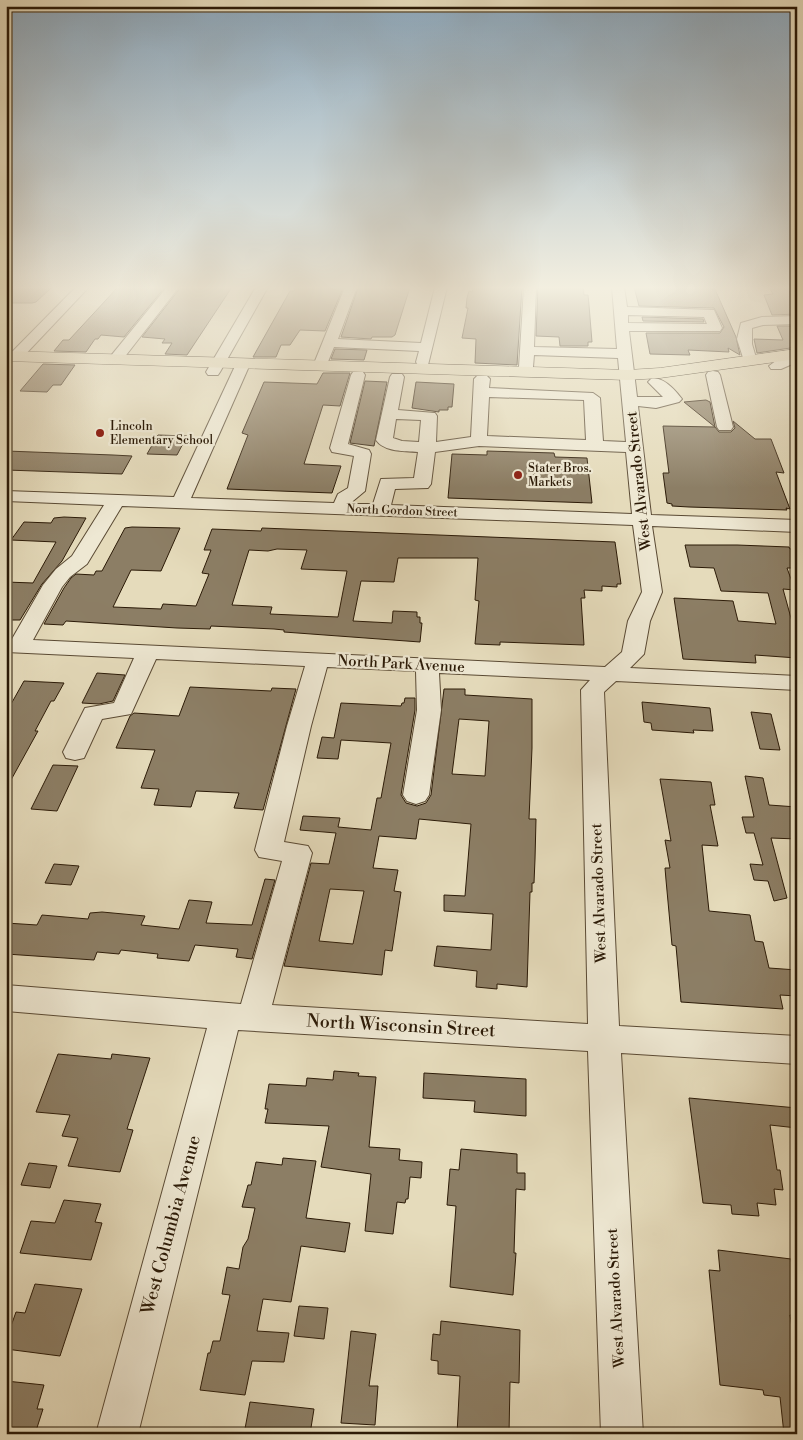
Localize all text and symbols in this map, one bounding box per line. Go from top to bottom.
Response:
street label: West Alvarado Street [622,410,656,553]
place label: Lincoln Elementary School [110,419,214,448]
marker: Lincoln Elementary School [94,427,106,439]
place label: Stater Bros. Markets [528,461,592,490]
marker: Stater Bros. Markets [512,469,524,481]
street label: North Gordon Street [346,502,459,520]
street label: North Park Avenue [337,651,465,677]
street label: West Alvarado Street [587,822,611,964]
street label: North Wisconsin Street [306,1010,497,1042]
street label: West Columbia Avenue [136,1133,206,1318]
street label: West Alvarado Street [603,1227,629,1369]

